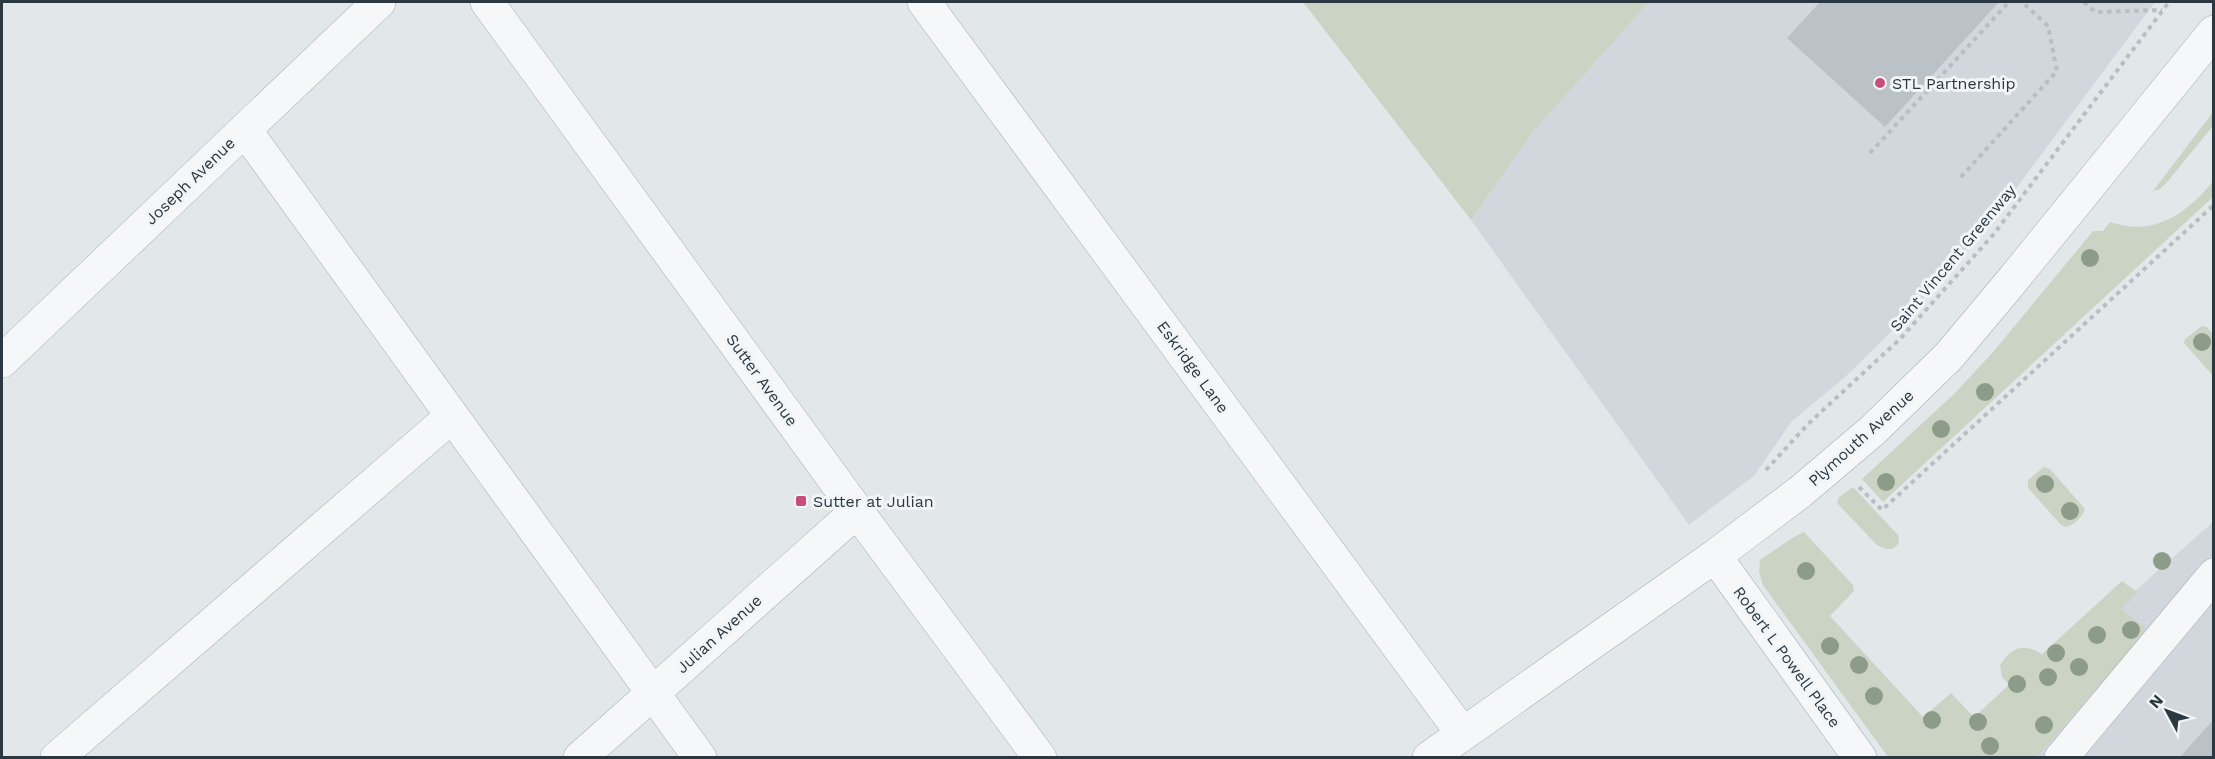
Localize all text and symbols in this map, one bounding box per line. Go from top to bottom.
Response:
place label: STL Partnership [1892,74,2016,93]
marker: STL Partnership [1873,76,1887,90]
street label: Joseph Avenue [141,133,239,229]
street label: Saint Vincent Greenway [1886,180,2020,335]
street label: Eskridge Lane [1153,317,1233,417]
street label: Sutter Avenue [722,330,802,430]
street label: Plymouth Avenue [1804,386,1918,490]
place label: Sutter at Julian [813,492,934,511]
marker: Sutter at Julian [794,494,808,508]
street label: Robert L Powell Place [1729,583,1845,731]
street label: Julian Avenue [672,591,766,677]
north arrow [2137,681,2197,741]
text: N [2145,691,2167,712]

